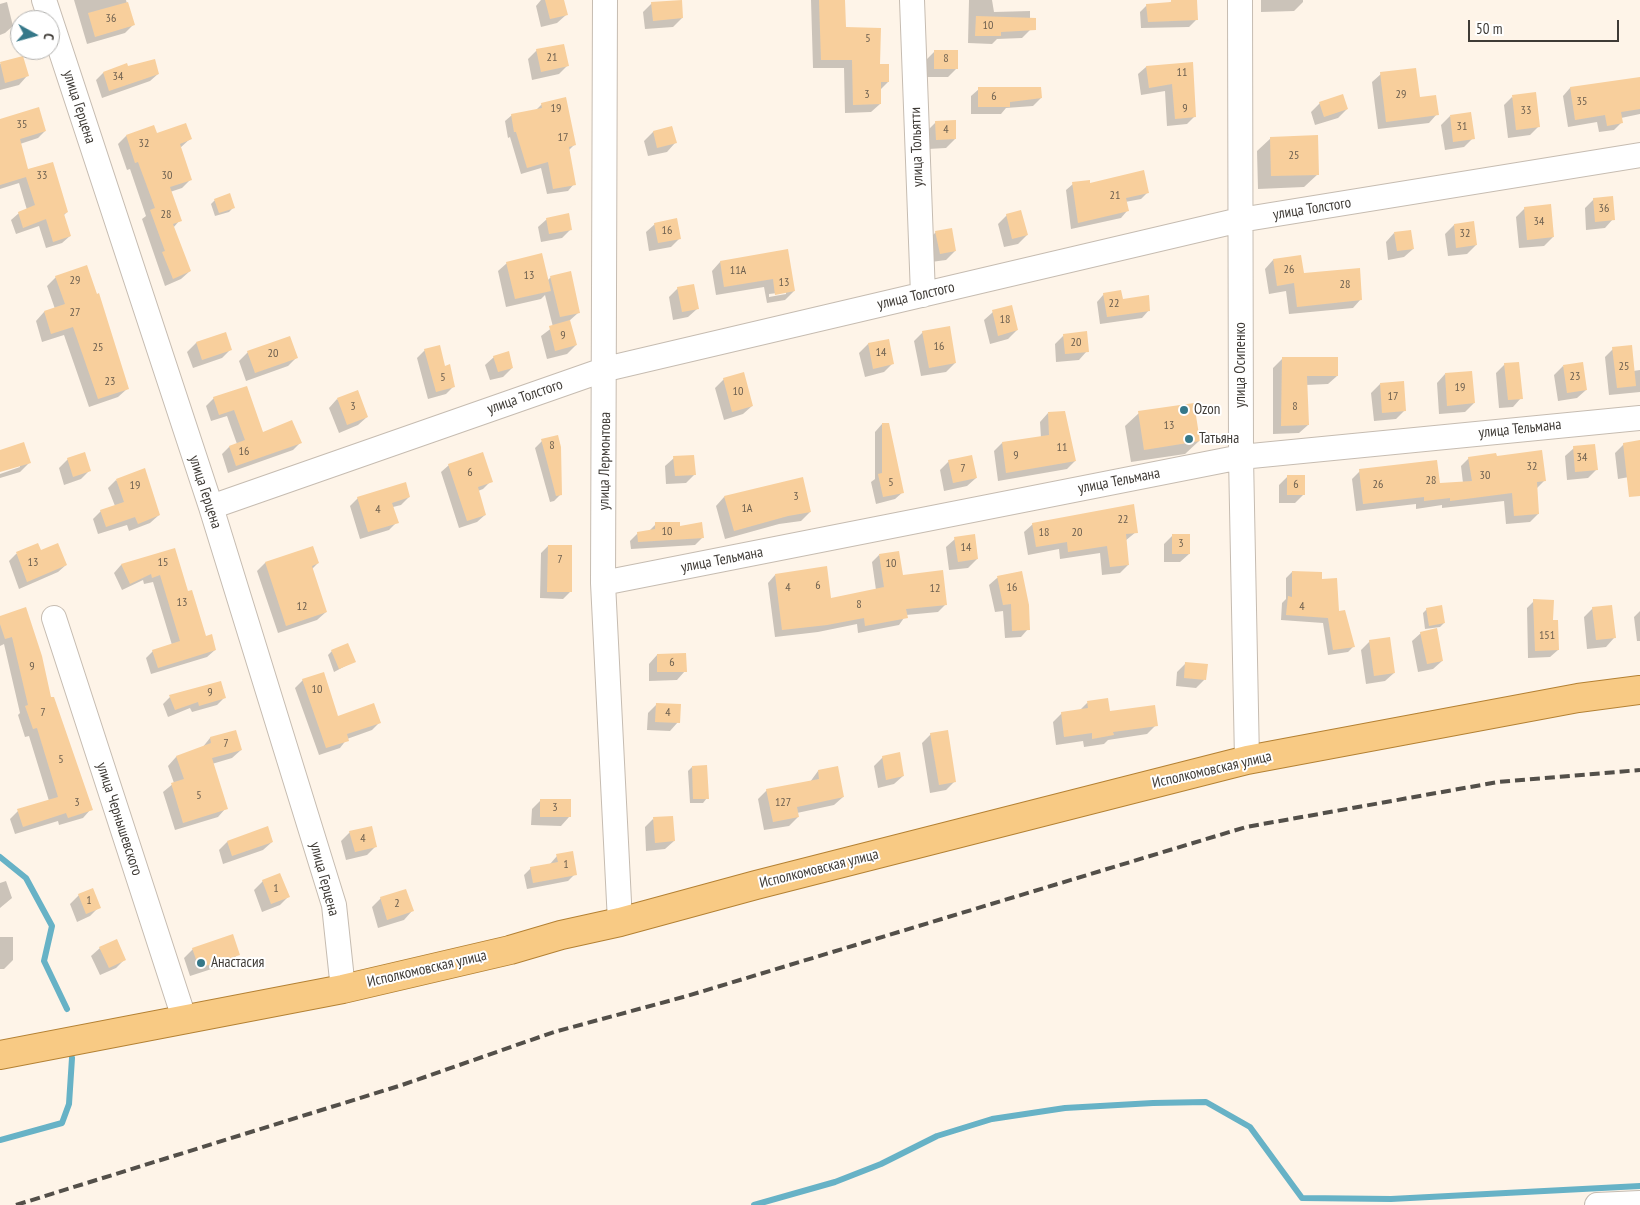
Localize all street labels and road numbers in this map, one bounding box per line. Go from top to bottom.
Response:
street label: улица Герцена [59,68,99,146]
street label: улица Тольятти [907,107,927,187]
street label: улица Толстого [1272,194,1352,224]
street label: улица Толстого [876,278,956,314]
street label: улица Осипенко [1232,322,1250,408]
street label: улица Толстого [485,376,565,418]
street label: улица Лермонтова [595,412,615,510]
street label: улица Тельмана [1478,416,1562,442]
street label: улица Герцена [185,453,225,531]
street label: улица Тельмана [1076,464,1162,498]
street label: улица Тельмана [679,543,765,577]
street label: Исполкомовская улица [1151,748,1273,792]
street label: улица Чернышевского [92,760,146,878]
street label: улица Герцена [305,840,343,918]
street label: Исполкомовская улица [758,846,880,892]
street label: Исполкомовская улица [366,947,488,991]

